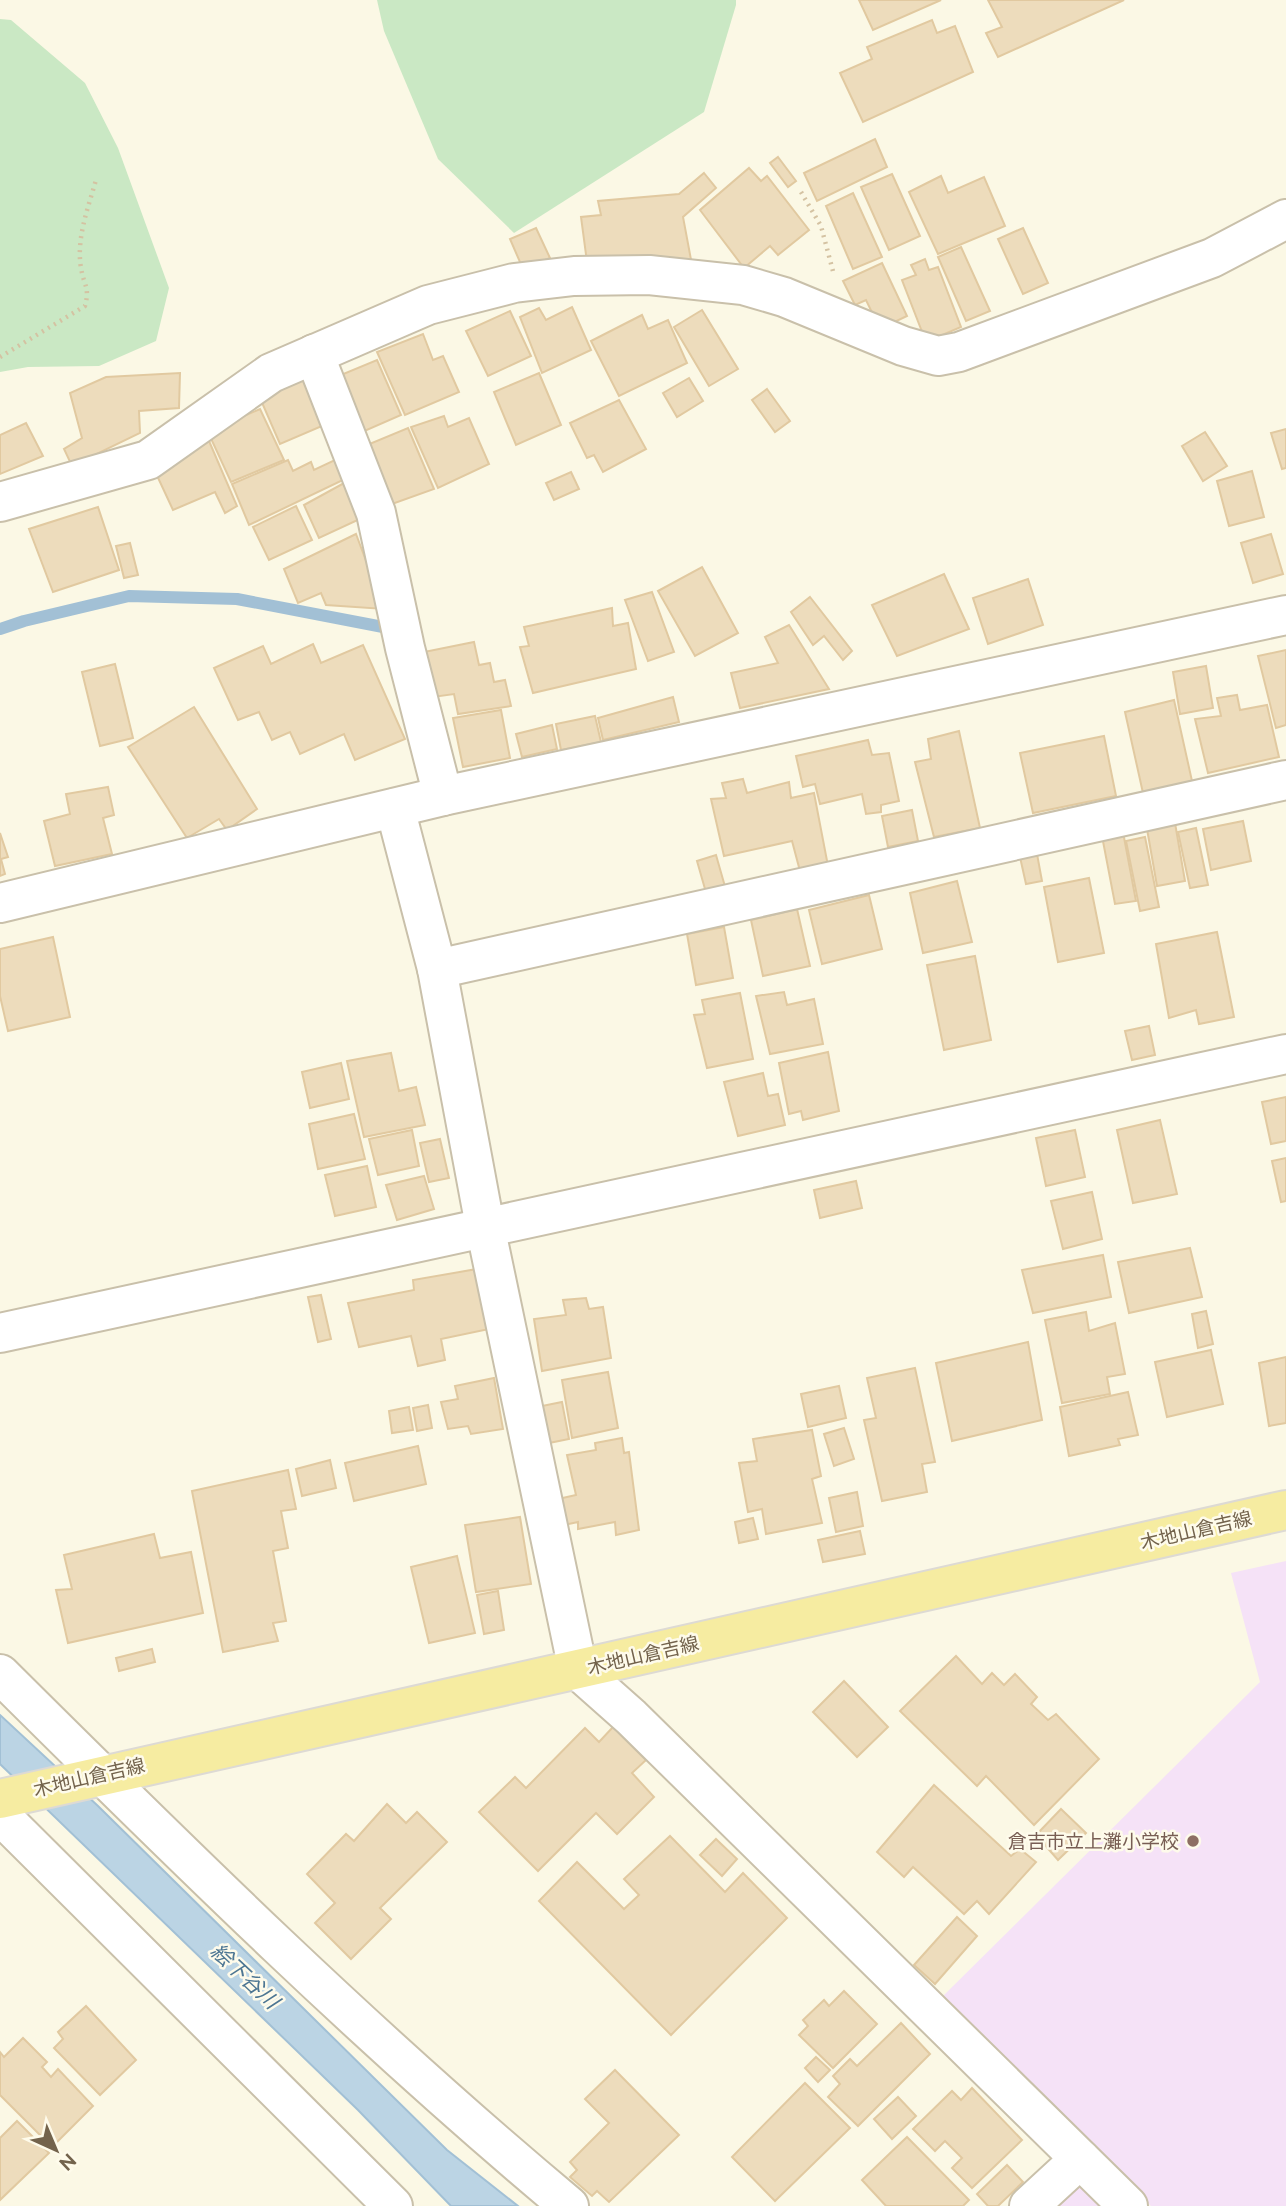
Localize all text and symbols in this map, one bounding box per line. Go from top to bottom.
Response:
street label: 木地山倉吉線 [1138,1506,1254,1554]
street label: 木地山倉吉線 [585,1631,701,1679]
street label: 木地山倉吉線 [31,1753,147,1801]
place label: 倉吉市立上灘小学校 [1008,1830,1179,1852]
marker: 倉吉市立上灘小学校 [1185,1833,1201,1849]
water label: 絵下谷川 [206,1938,286,2015]
north arrow [21,2115,91,2185]
text: N [55,2149,81,2175]

